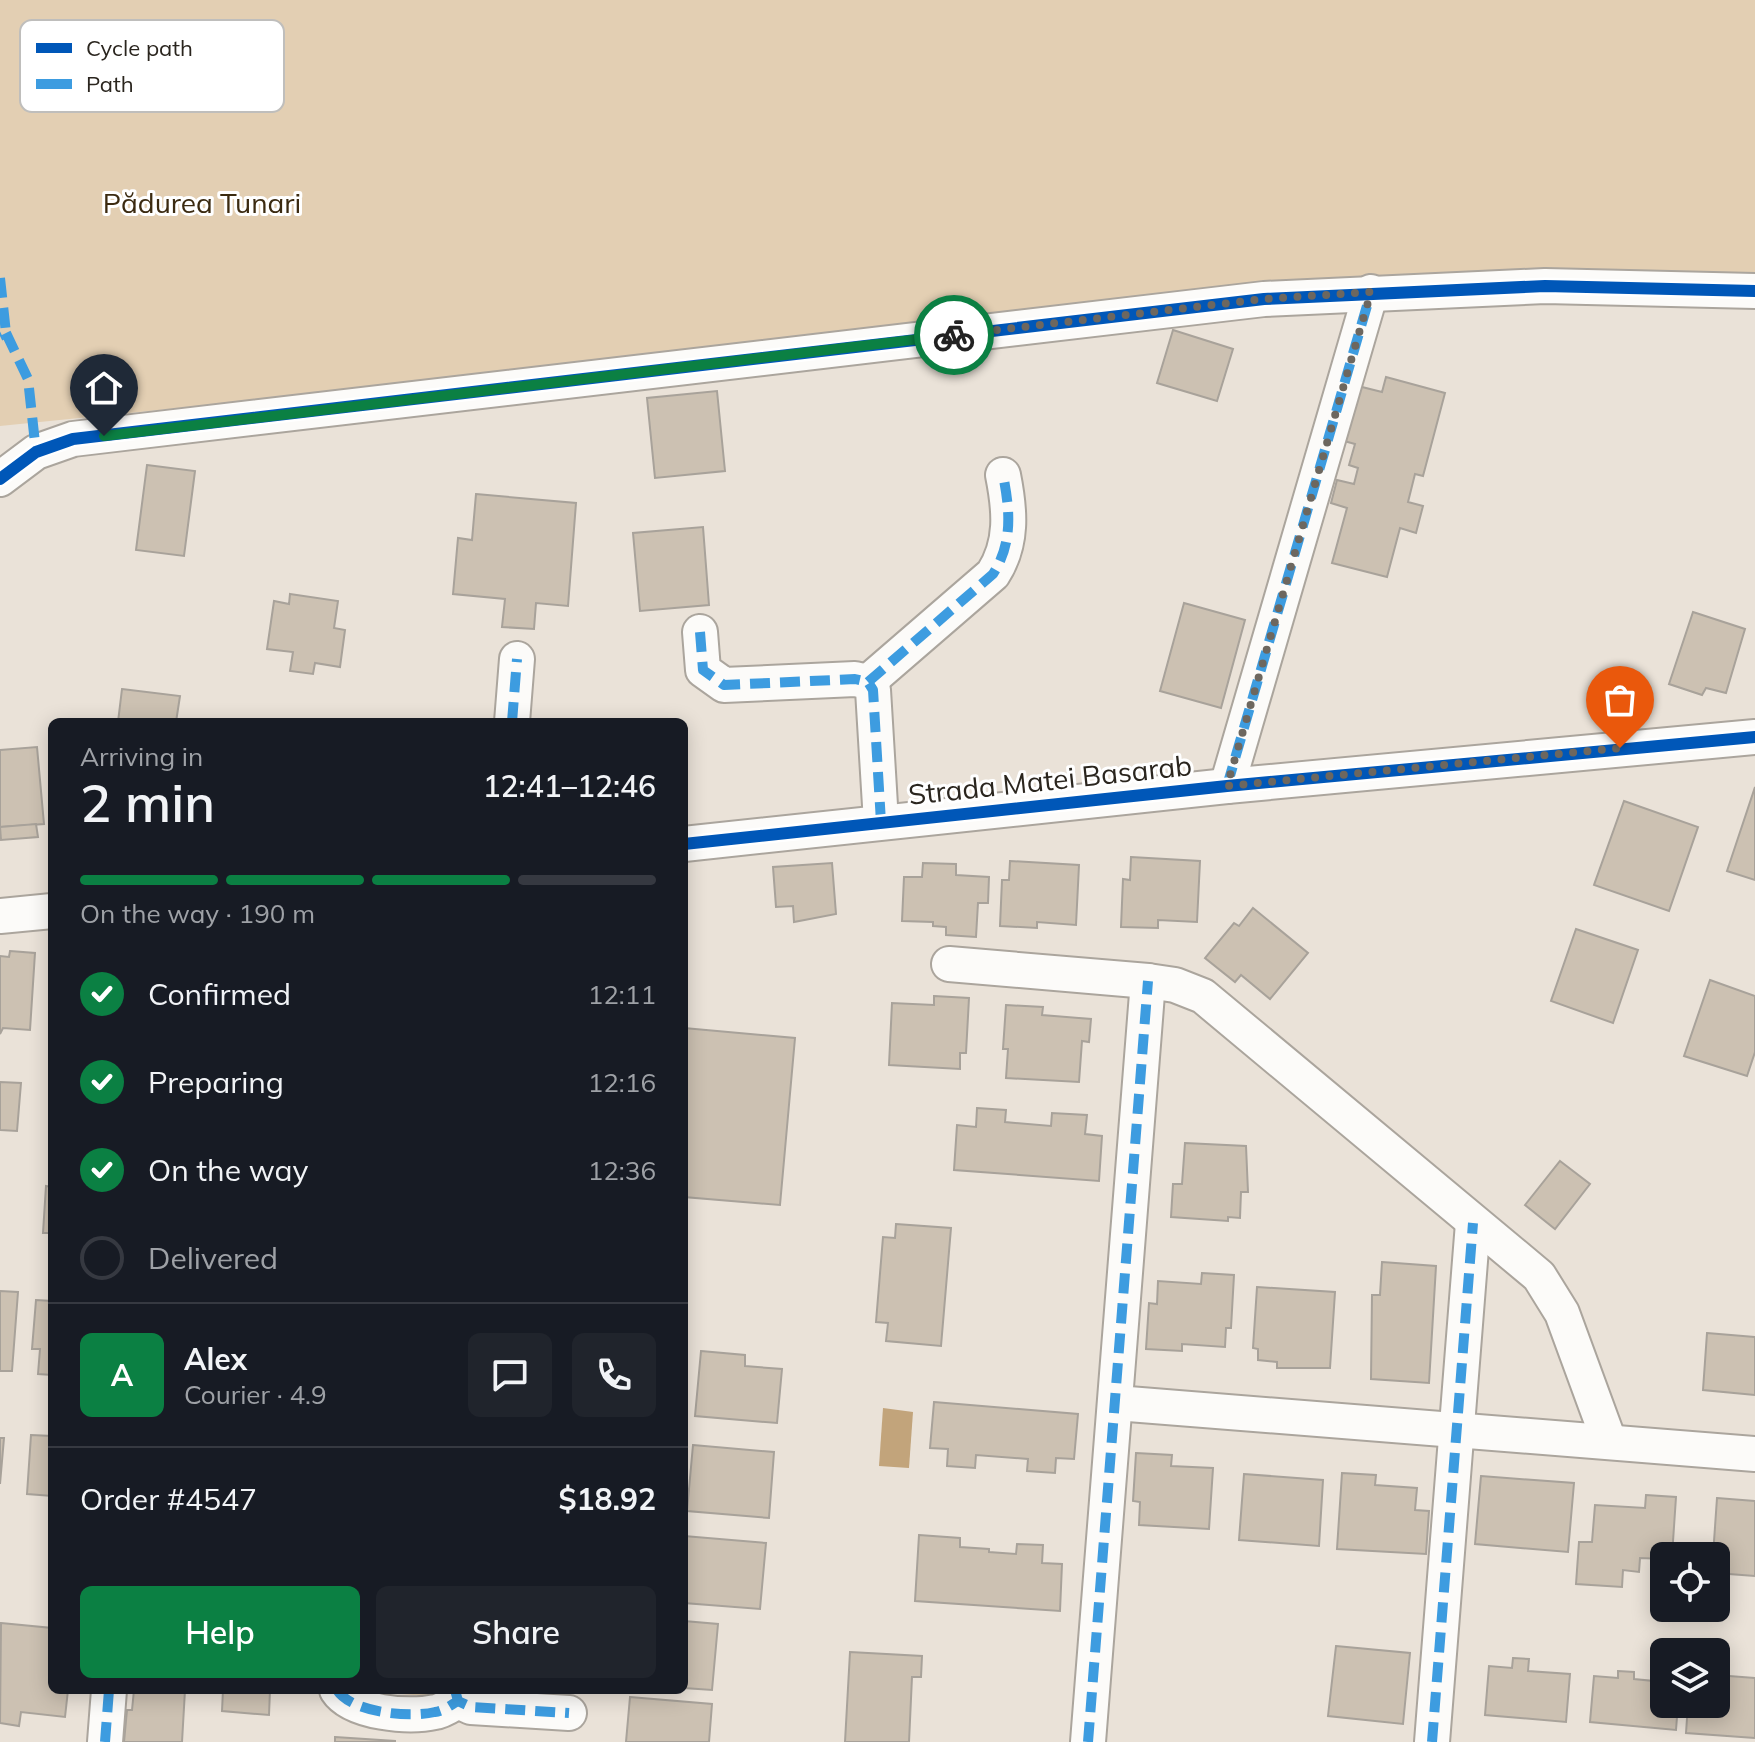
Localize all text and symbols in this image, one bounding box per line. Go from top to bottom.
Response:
legend [20,20,284,112]
text: Cycle path [86,34,193,62]
text: Path [86,70,134,98]
park label: Pădurea Tunari [103,185,301,220]
courier [914,295,994,375]
icon: bike [932,313,976,357]
pin [70,354,138,436]
icon: home [82,366,126,410]
pin [1586,666,1654,748]
icon: bag [1598,678,1642,722]
text: Arriving in [80,740,203,773]
street label: Strada Matei Basarab [907,747,1193,812]
text: 12:41–12:46 [483,767,656,805]
text: 2 min [80,770,215,835]
text: On the way · 190 m [80,897,315,930]
icon: check [80,972,124,1016]
text: Confirmed [148,975,291,1013]
text: 12:11 [588,978,656,1011]
icon: check [80,1060,124,1104]
text: Preparing [148,1063,284,1101]
text: 12:16 [588,1066,656,1099]
icon: check [80,1148,124,1192]
text: On the way [148,1151,308,1189]
text: 12:36 [588,1154,656,1187]
text: Delivered [148,1239,278,1277]
button: chat [468,1333,552,1417]
button: phone [572,1333,656,1417]
text: Alex [184,1340,247,1378]
text: A [111,1356,133,1394]
text: Courier · 4.9 [184,1378,327,1411]
text: Order #4547 [80,1480,257,1518]
text: $18.92 [559,1480,656,1518]
map controls [1650,1542,1730,1718]
button: locate [1650,1542,1730,1622]
button: Help [80,1586,360,1678]
button: Share [376,1586,656,1678]
button: layers [1650,1638,1730,1718]

